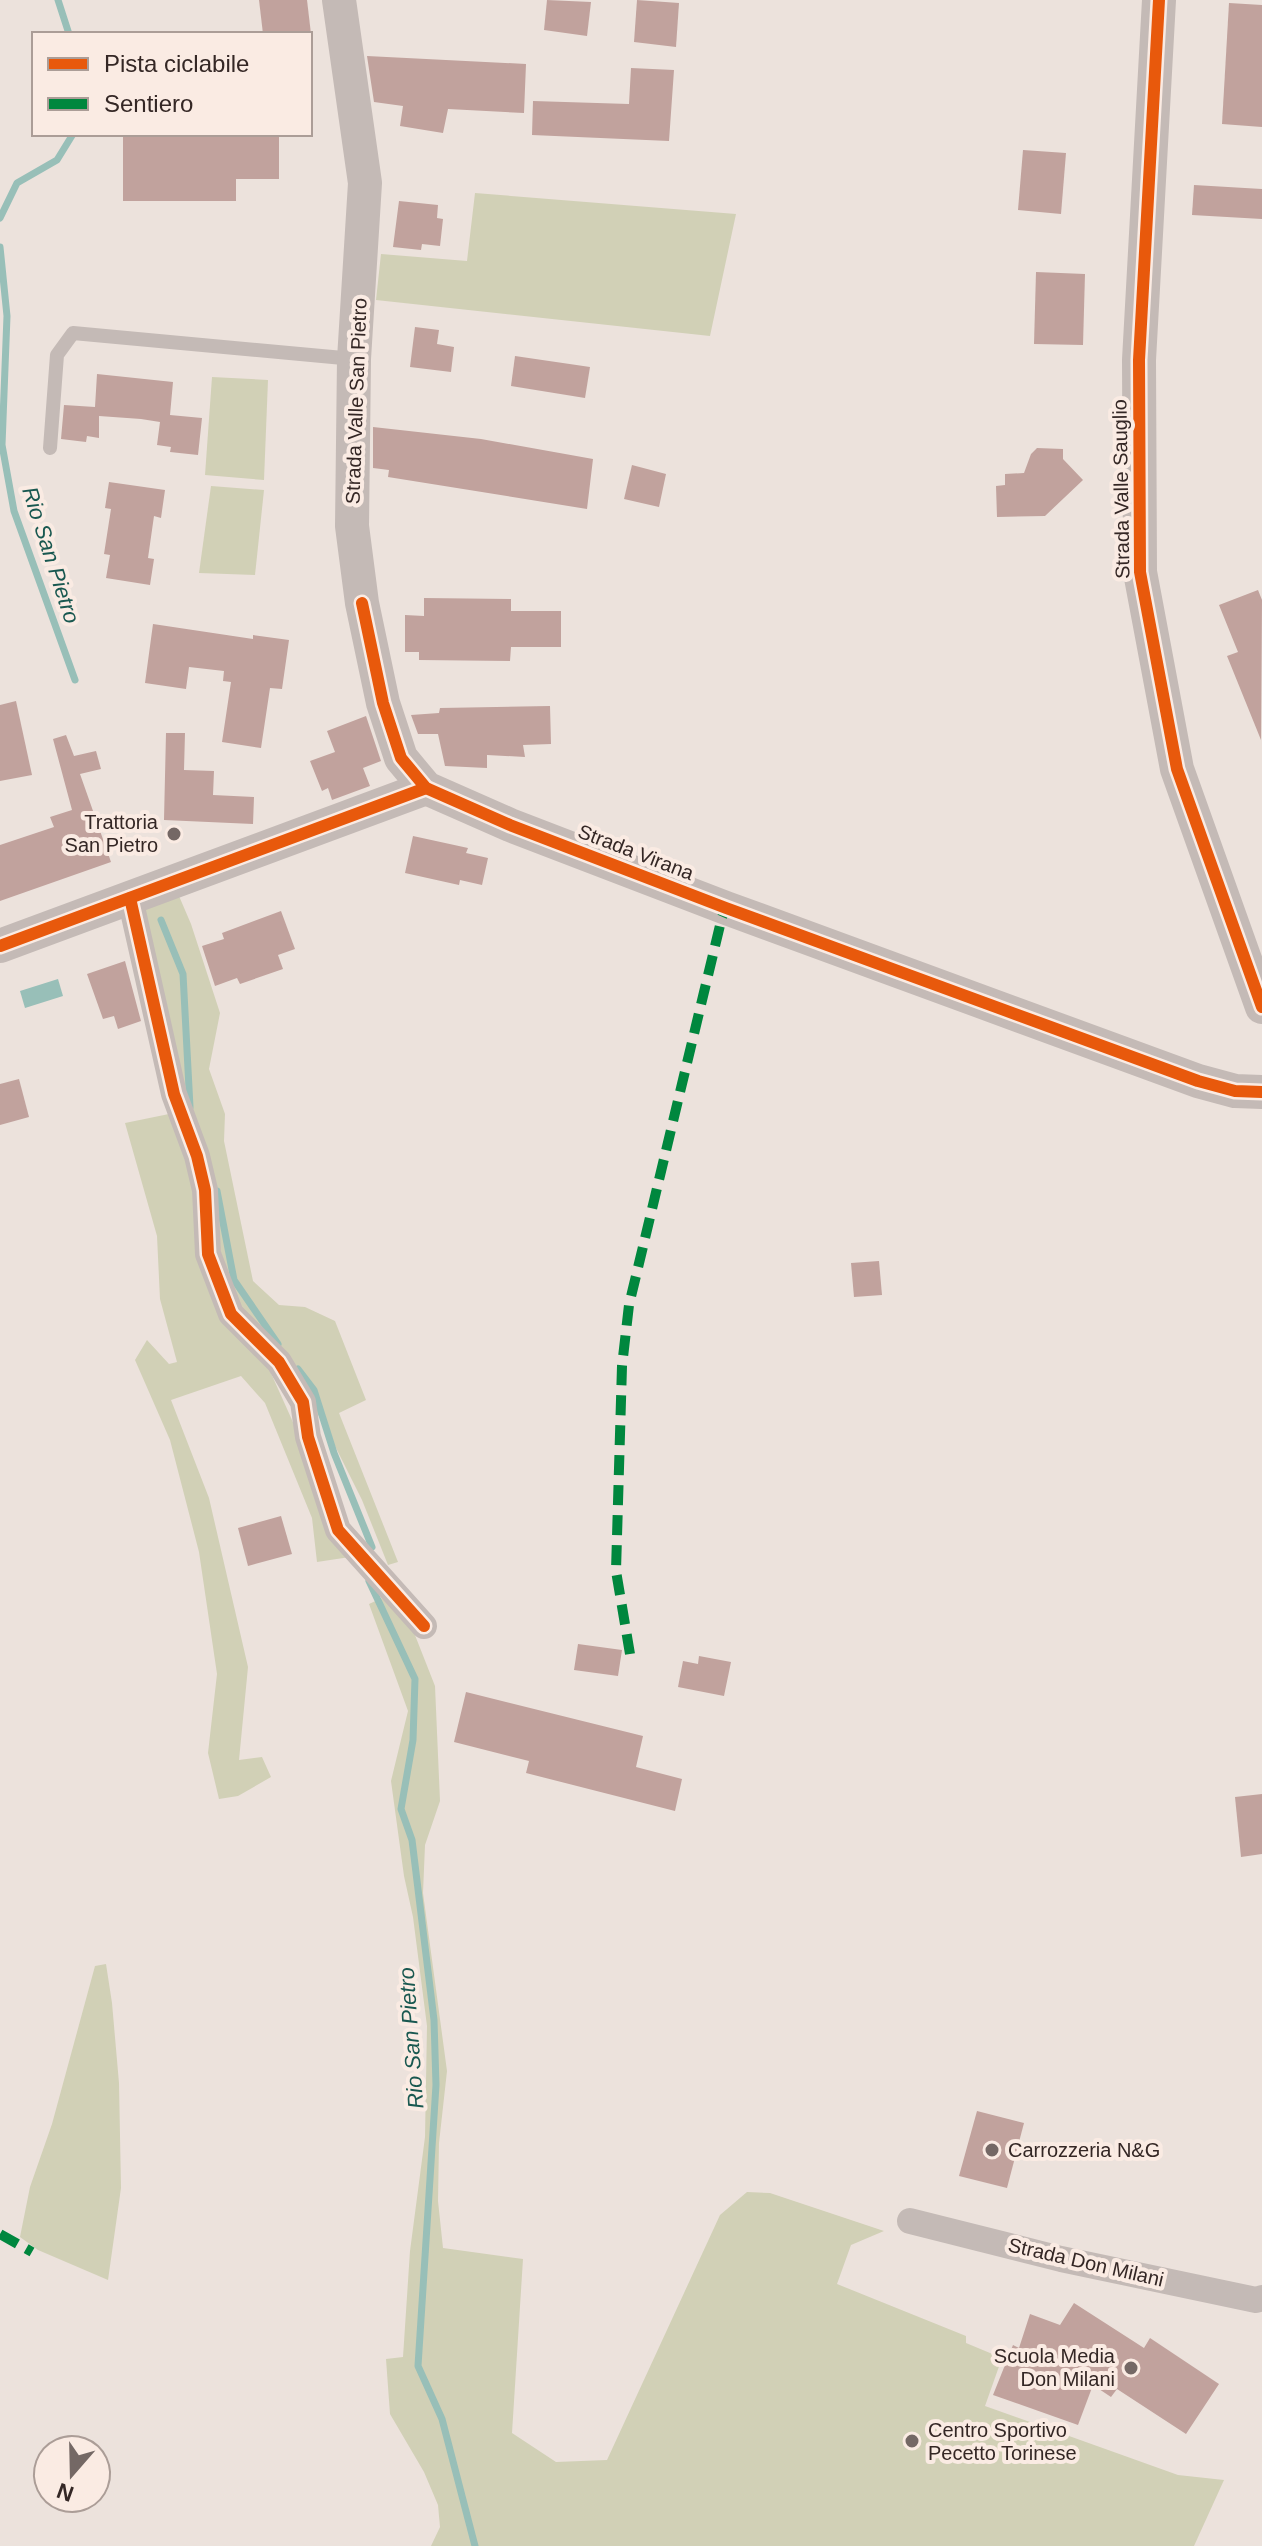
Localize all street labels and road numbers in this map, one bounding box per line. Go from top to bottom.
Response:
street label: Strada Valle San Pietro [341,297,371,505]
street label: Strada Valle Sauglio [1108,399,1134,579]
street label: Strada Virana [575,820,698,884]
street label: Strada Don Milani [1006,2233,1166,2291]

